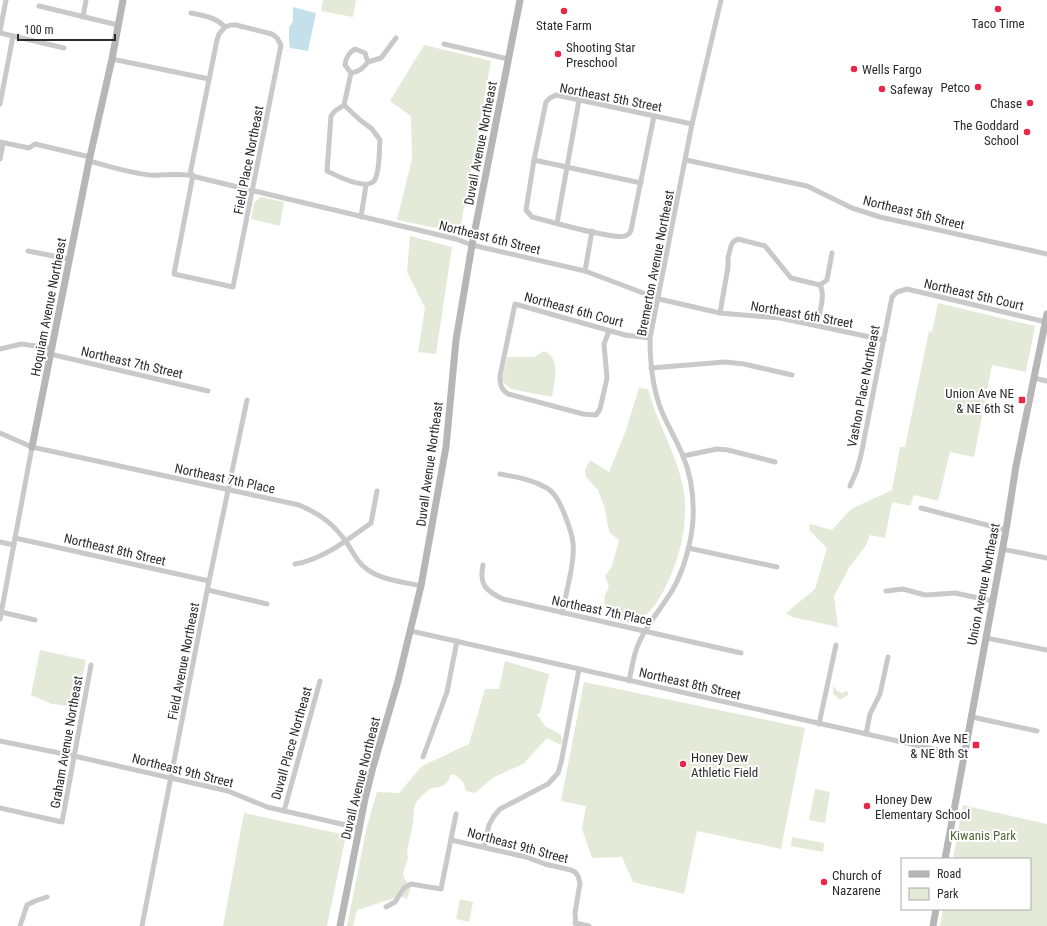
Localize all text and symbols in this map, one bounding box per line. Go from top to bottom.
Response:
marker: Taco Time [993,4,1003,14]
marker: State Farm [559,6,569,16]
scale bar [18,16,115,42]
place label: Taco Time [971,16,1025,31]
place label: State Farm [536,18,592,33]
text: 100 m [24,23,54,37]
place label: Shooting Star Preschool [566,40,635,70]
marker: Shooting Star Preschool [553,49,563,59]
place label: Wells Fargo [862,62,922,77]
marker: Wells Fargo [849,64,859,74]
street label: Duvall Avenue Northeast [461,80,500,206]
street label: Northeast 5th Street [558,80,664,115]
place label: Petco [940,80,970,95]
place label: Safeway [890,82,934,97]
marker: Petco [973,82,983,92]
marker: Safeway [877,84,887,94]
place label: Chase [990,96,1022,111]
marker: Chase [1025,98,1035,108]
street label: Field Place Northeast [231,104,266,216]
place label: The Goddard School [953,118,1019,148]
marker: The Goddard School [1022,127,1032,137]
street label: Bremerton Avenue Northeast [634,189,677,337]
street label: Northeast 5th Street [862,193,966,232]
street label: Northeast 6th Street [438,218,542,257]
street label: Hoquiam Avenue Northeast [28,236,69,378]
street label: Northeast 5th Court [923,276,1025,313]
street label: Northeast 6th Court [523,289,625,330]
street label: Northeast 6th Street [749,298,855,331]
street label: Vashon Place Northeast [844,324,883,448]
street label: Northeast 7th Street [80,343,184,382]
place label: Union Ave NE & NE 6th St [945,386,1014,416]
marker: Union Ave NE & NE 6th St [1017,395,1027,405]
street label: Duvall Avenue Northeast [413,401,446,527]
street label: Northeast 7th Place [173,461,276,496]
street label: Union Avenue Northeast [964,522,1003,646]
street label: Northeast 8th Street [63,530,167,569]
street label: Northeast 7th Place [550,593,653,628]
street label: Field Avenue Northeast [165,601,202,721]
street label: Northeast 8th Street [638,664,742,703]
street label: Graham Avenue Northeast [47,674,86,810]
street label: Duvall Place Northeast [268,685,315,801]
street label: Duvall Avenue Northeast [338,715,383,841]
place label: Union Ave NE & NE 8th St [899,731,968,761]
marker: Union Ave NE & NE 8th St [971,740,981,750]
place label: Honey Dew Athletic Field [691,750,758,780]
street label: Northeast 9th Street [131,751,235,790]
marker: Honey Dew Athletic Field [678,759,688,769]
place label: Honey Dew Elementary School [875,792,970,822]
marker: Honey Dew Elementary School [862,801,872,811]
street label: Northeast 9th Street [466,825,570,866]
park label: Kiwanis Park [950,828,1016,843]
legend [901,858,1031,910]
text: Road [937,867,961,881]
place label: Church of Nazarene [832,868,882,898]
marker: Church of Nazarene [819,877,829,887]
text: Park [937,887,959,901]

